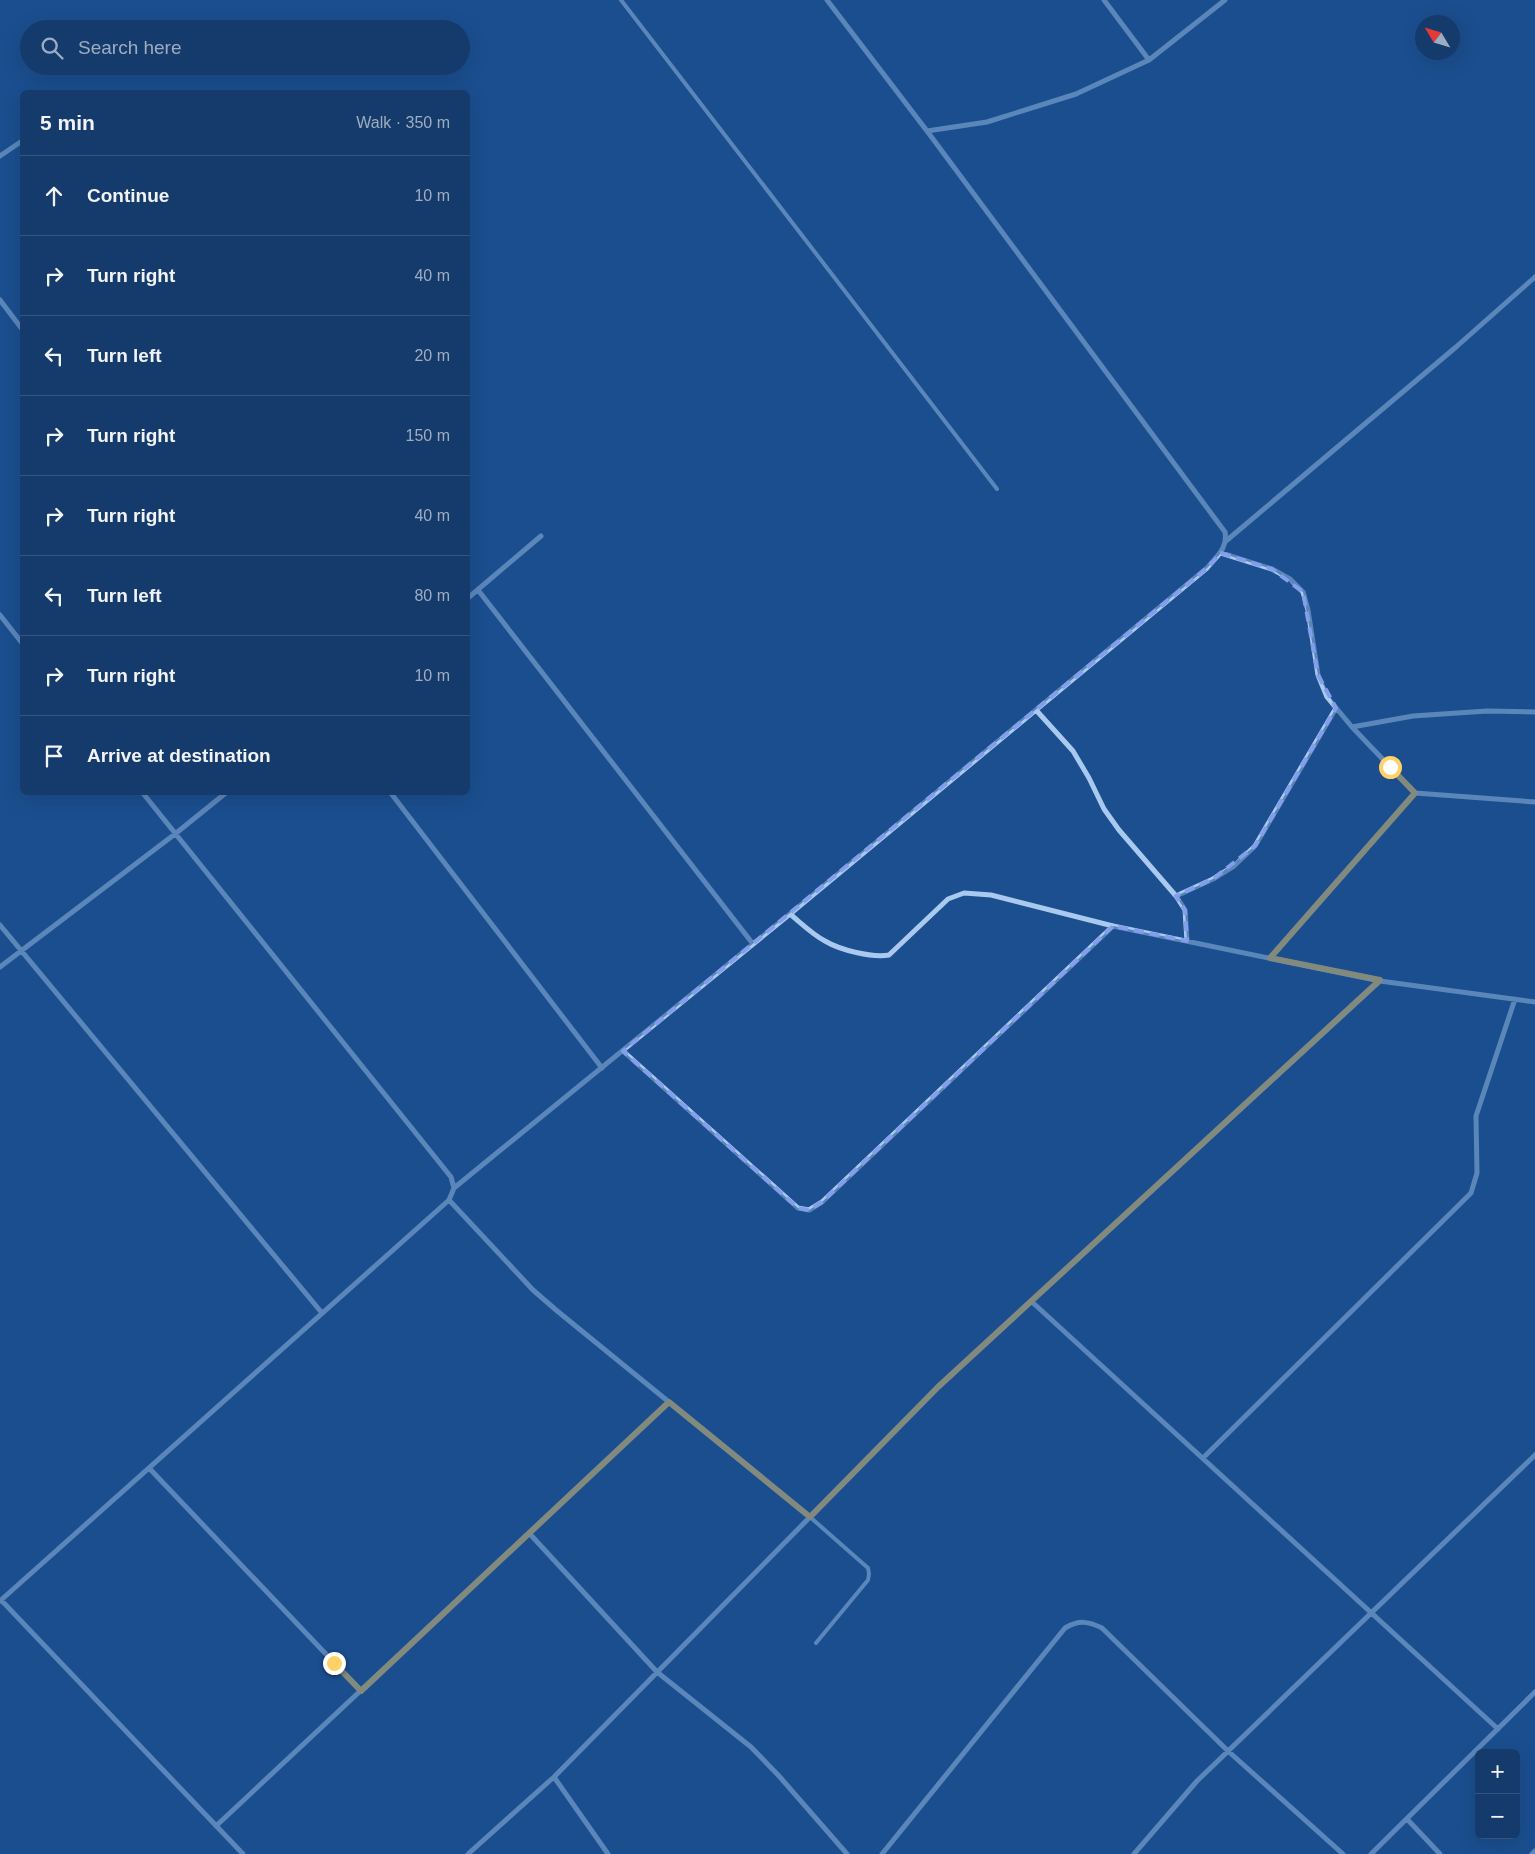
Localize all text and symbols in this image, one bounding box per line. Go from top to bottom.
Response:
north arrow [1415,15,1460,60]
search box [20,20,470,75]
icon: search [38,34,66,62]
text: Search here [78,37,182,58]
text: 5 min [40,111,95,134]
text: Walk · 350 m [356,114,450,131]
icon: ahead [40,182,68,210]
text: Continue [87,185,169,206]
text: 10 m [414,187,450,204]
icon: right [40,262,68,290]
text: Turn right [87,265,175,286]
text: 40 m [414,267,450,284]
icon: left [40,342,68,370]
text: Turn left [87,345,162,366]
text: 20 m [414,347,450,364]
icon: right [40,422,68,450]
text: Turn right [87,425,175,446]
text: 150 m [406,427,450,444]
icon: right [40,502,68,530]
text: Turn right [87,505,175,526]
text: 40 m [414,507,450,524]
icon: left [40,582,68,610]
text: Turn left [87,585,162,606]
text: 80 m [414,587,450,604]
icon: right [40,662,68,690]
text: Turn right [87,665,175,686]
text: 10 m [414,667,450,684]
icon: arrive [40,742,68,770]
text: Arrive at destination [87,745,271,766]
route start [1379,756,1402,779]
route end [323,1652,346,1675]
map controls [1475,1749,1520,1839]
button: + [1475,1749,1520,1794]
button: − [1475,1794,1520,1839]

